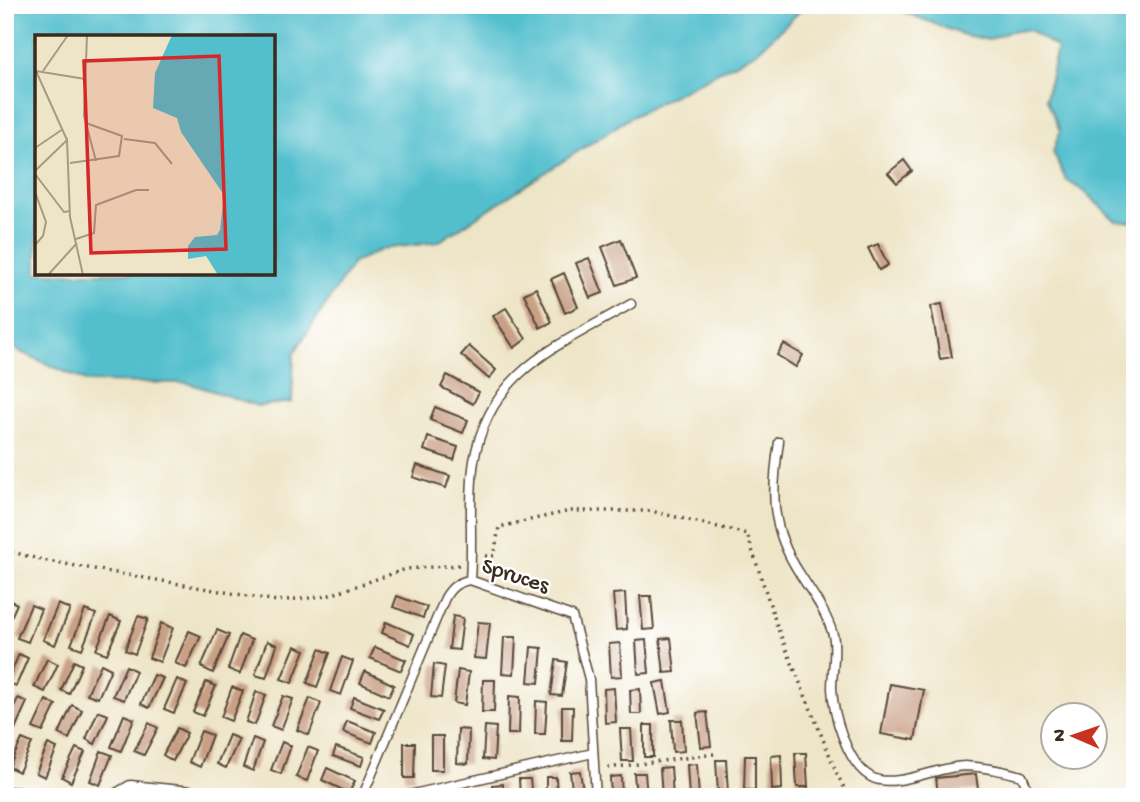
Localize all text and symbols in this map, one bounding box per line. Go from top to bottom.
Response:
inset map [35,35,275,275]
street label: Spruces [478,553,553,601]
north arrow [1038,700,1108,770]
text: N [1049,729,1072,742]

